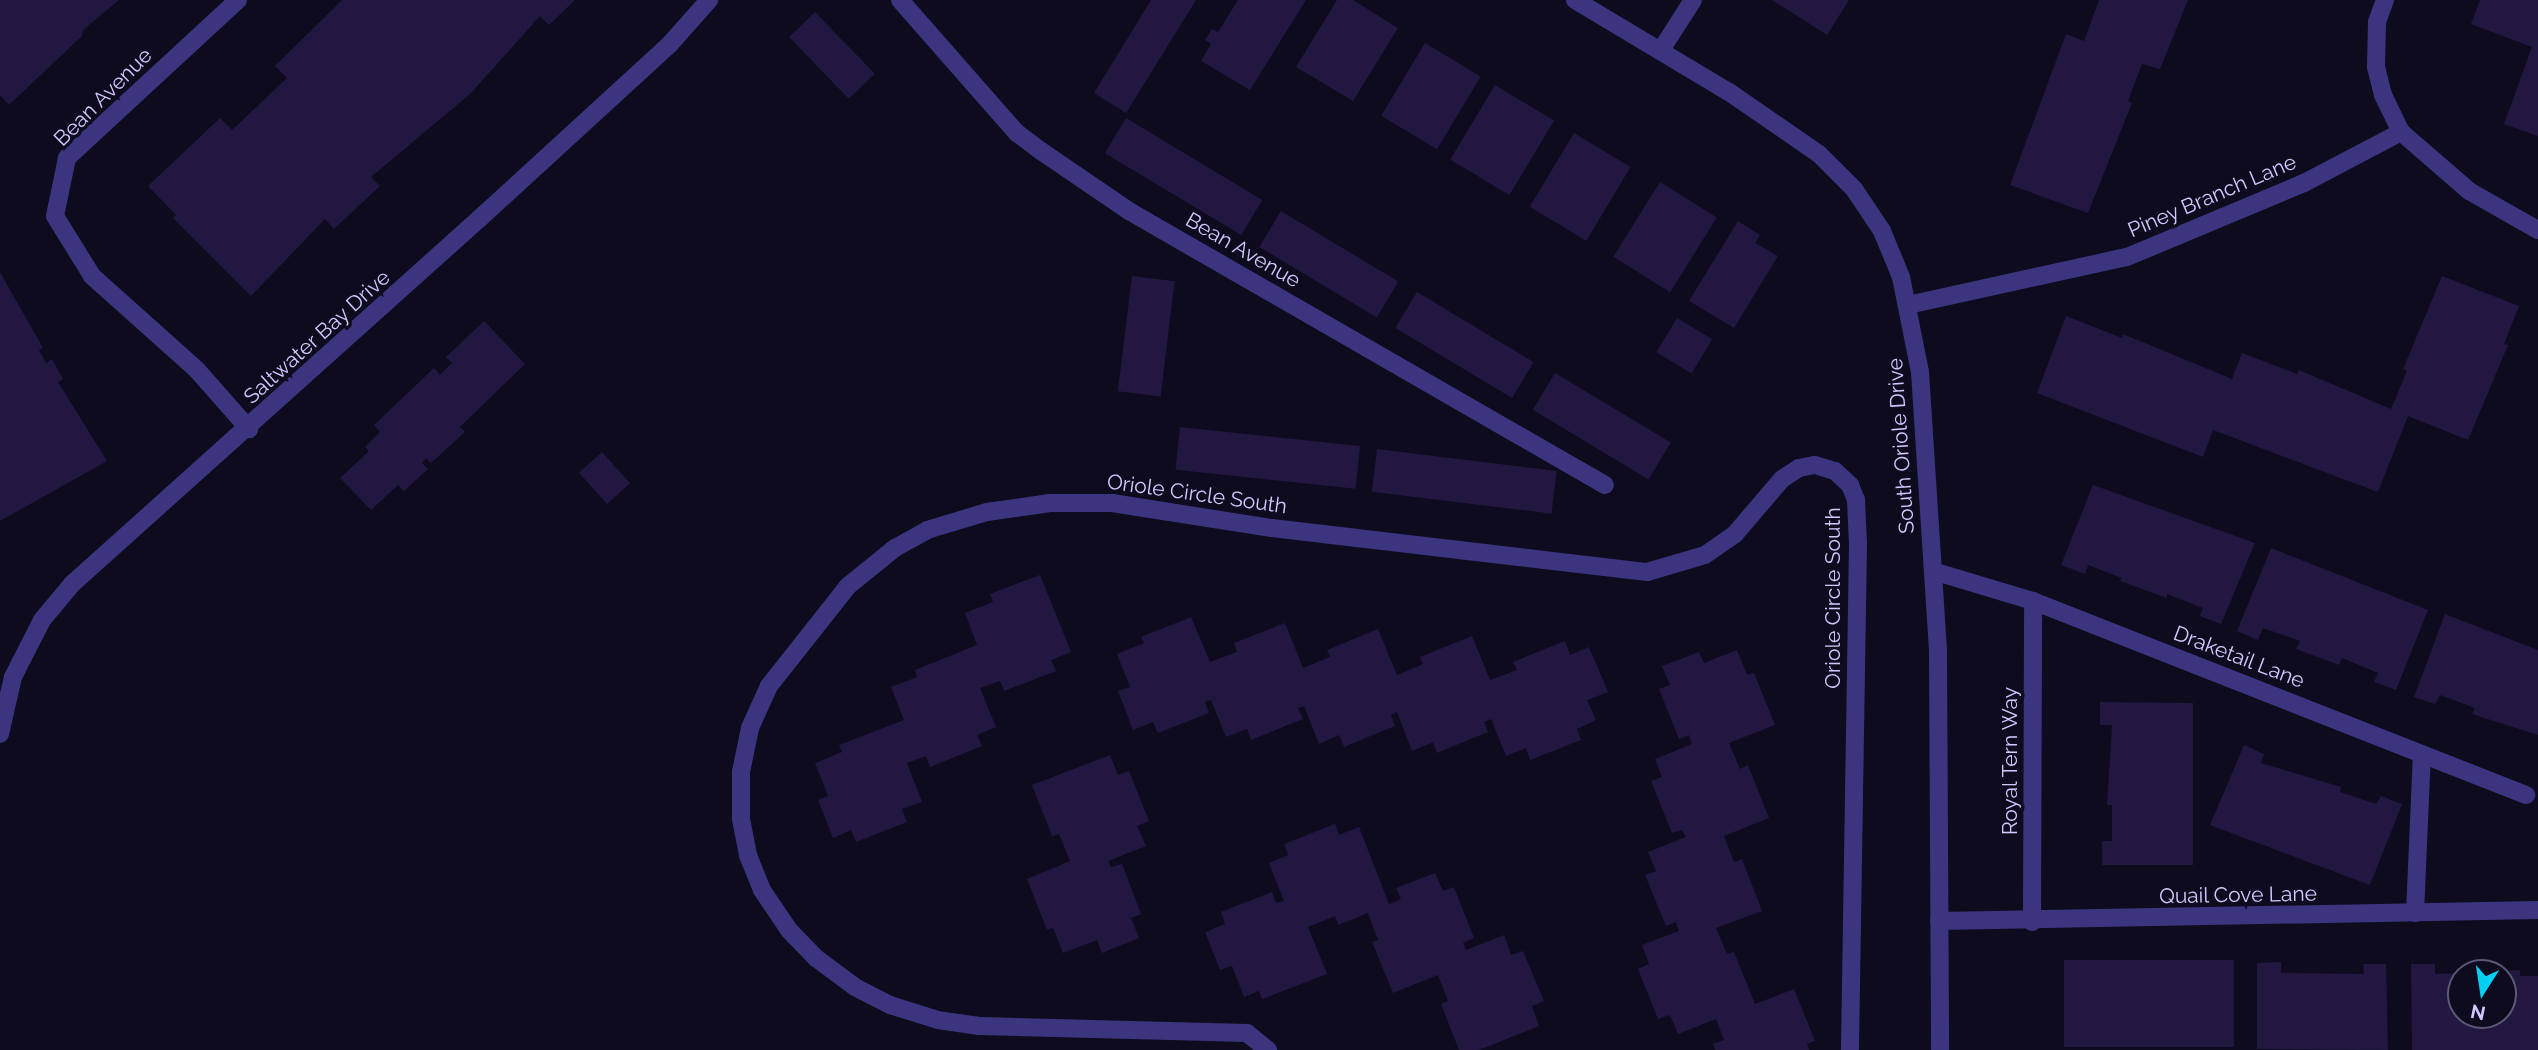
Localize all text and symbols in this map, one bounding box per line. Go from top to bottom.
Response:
street label: Bean Avenue [48,42,158,152]
street label: Piney Branch Lane [2124,149,2300,243]
street label: Bean Avenue [1181,207,1305,293]
street label: Saltwater Bay Drive [238,264,396,410]
street label: South Oriole Drive [1882,357,1920,535]
street label: Oriole Circle South [1105,469,1289,519]
street label: Oriole Circle South [1820,507,1846,689]
street label: Draketail Lane [2170,620,2308,694]
street label: Royal Tern Way [1997,686,2023,836]
street label: Quail Cove Lane [2159,881,2317,909]
north arrow [2447,959,2517,1029]
text: N [2469,1000,2487,1025]

